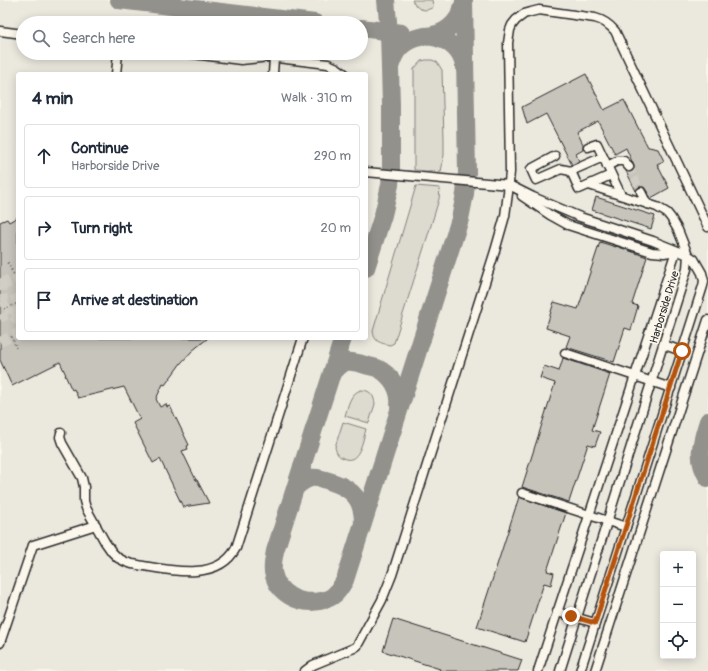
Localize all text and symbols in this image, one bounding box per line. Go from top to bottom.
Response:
search box [16,16,368,60]
icon: search [30,27,52,49]
text: Search here [62,29,135,48]
text: 4 min [32,88,73,109]
text: Walk · 310 m [281,90,352,106]
text: Continue [71,139,129,158]
icon: ahead [33,145,55,167]
text: 290 m [314,148,351,164]
text: Harborside Drive [71,158,160,174]
icon: right [33,217,55,239]
text: Turn right [71,219,132,238]
text: 20 m [320,220,351,236]
street label: Harborside Drive [647,269,682,345]
icon: arrive [33,289,55,311]
text: Arrive at destination [71,291,198,310]
route start [673,342,691,360]
map controls [660,551,696,659]
button: + [660,551,696,587]
button: − [660,587,696,623]
route end [562,607,580,625]
button: locate [660,623,696,659]

